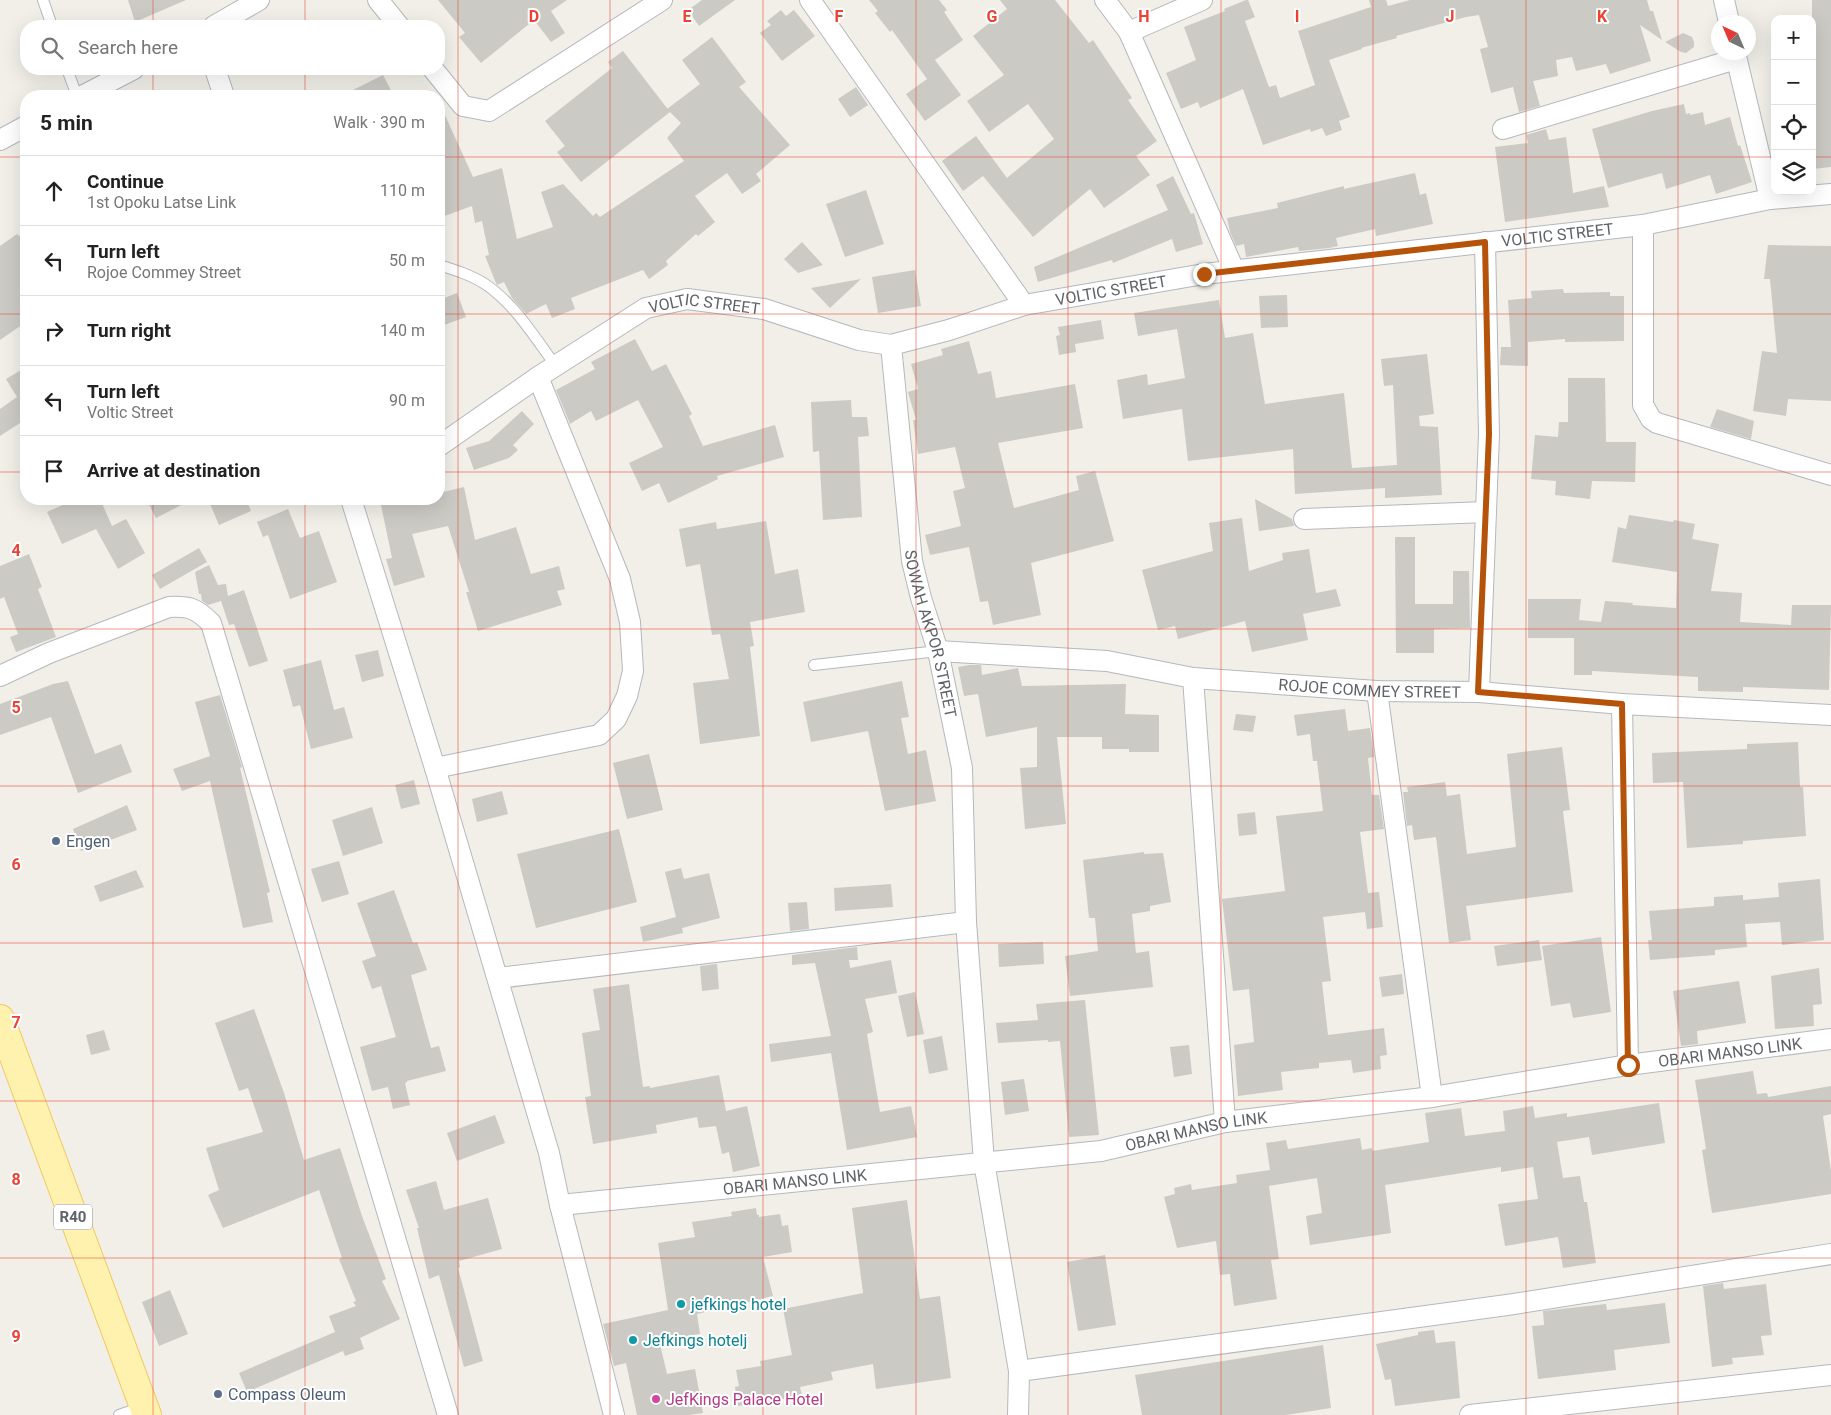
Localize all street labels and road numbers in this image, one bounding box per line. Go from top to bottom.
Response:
street label: VOLTIC STREET [1500,219,1615,250]
street label: VOLTIC STREET [1054,271,1169,309]
street label: VOLTIC STREET [647,289,762,318]
street label: SOWAH AKPOR STREET [901,549,961,719]
street label: ROJOE COMMEY STREET [1278,675,1461,701]
street label: OBARI MANSO LINK [1657,1033,1804,1071]
street label: OBARI MANSO LINK [1123,1107,1269,1155]
street label: OBARI MANSO LINK [722,1165,869,1198]
road number: R40 [54,1204,92,1230]

